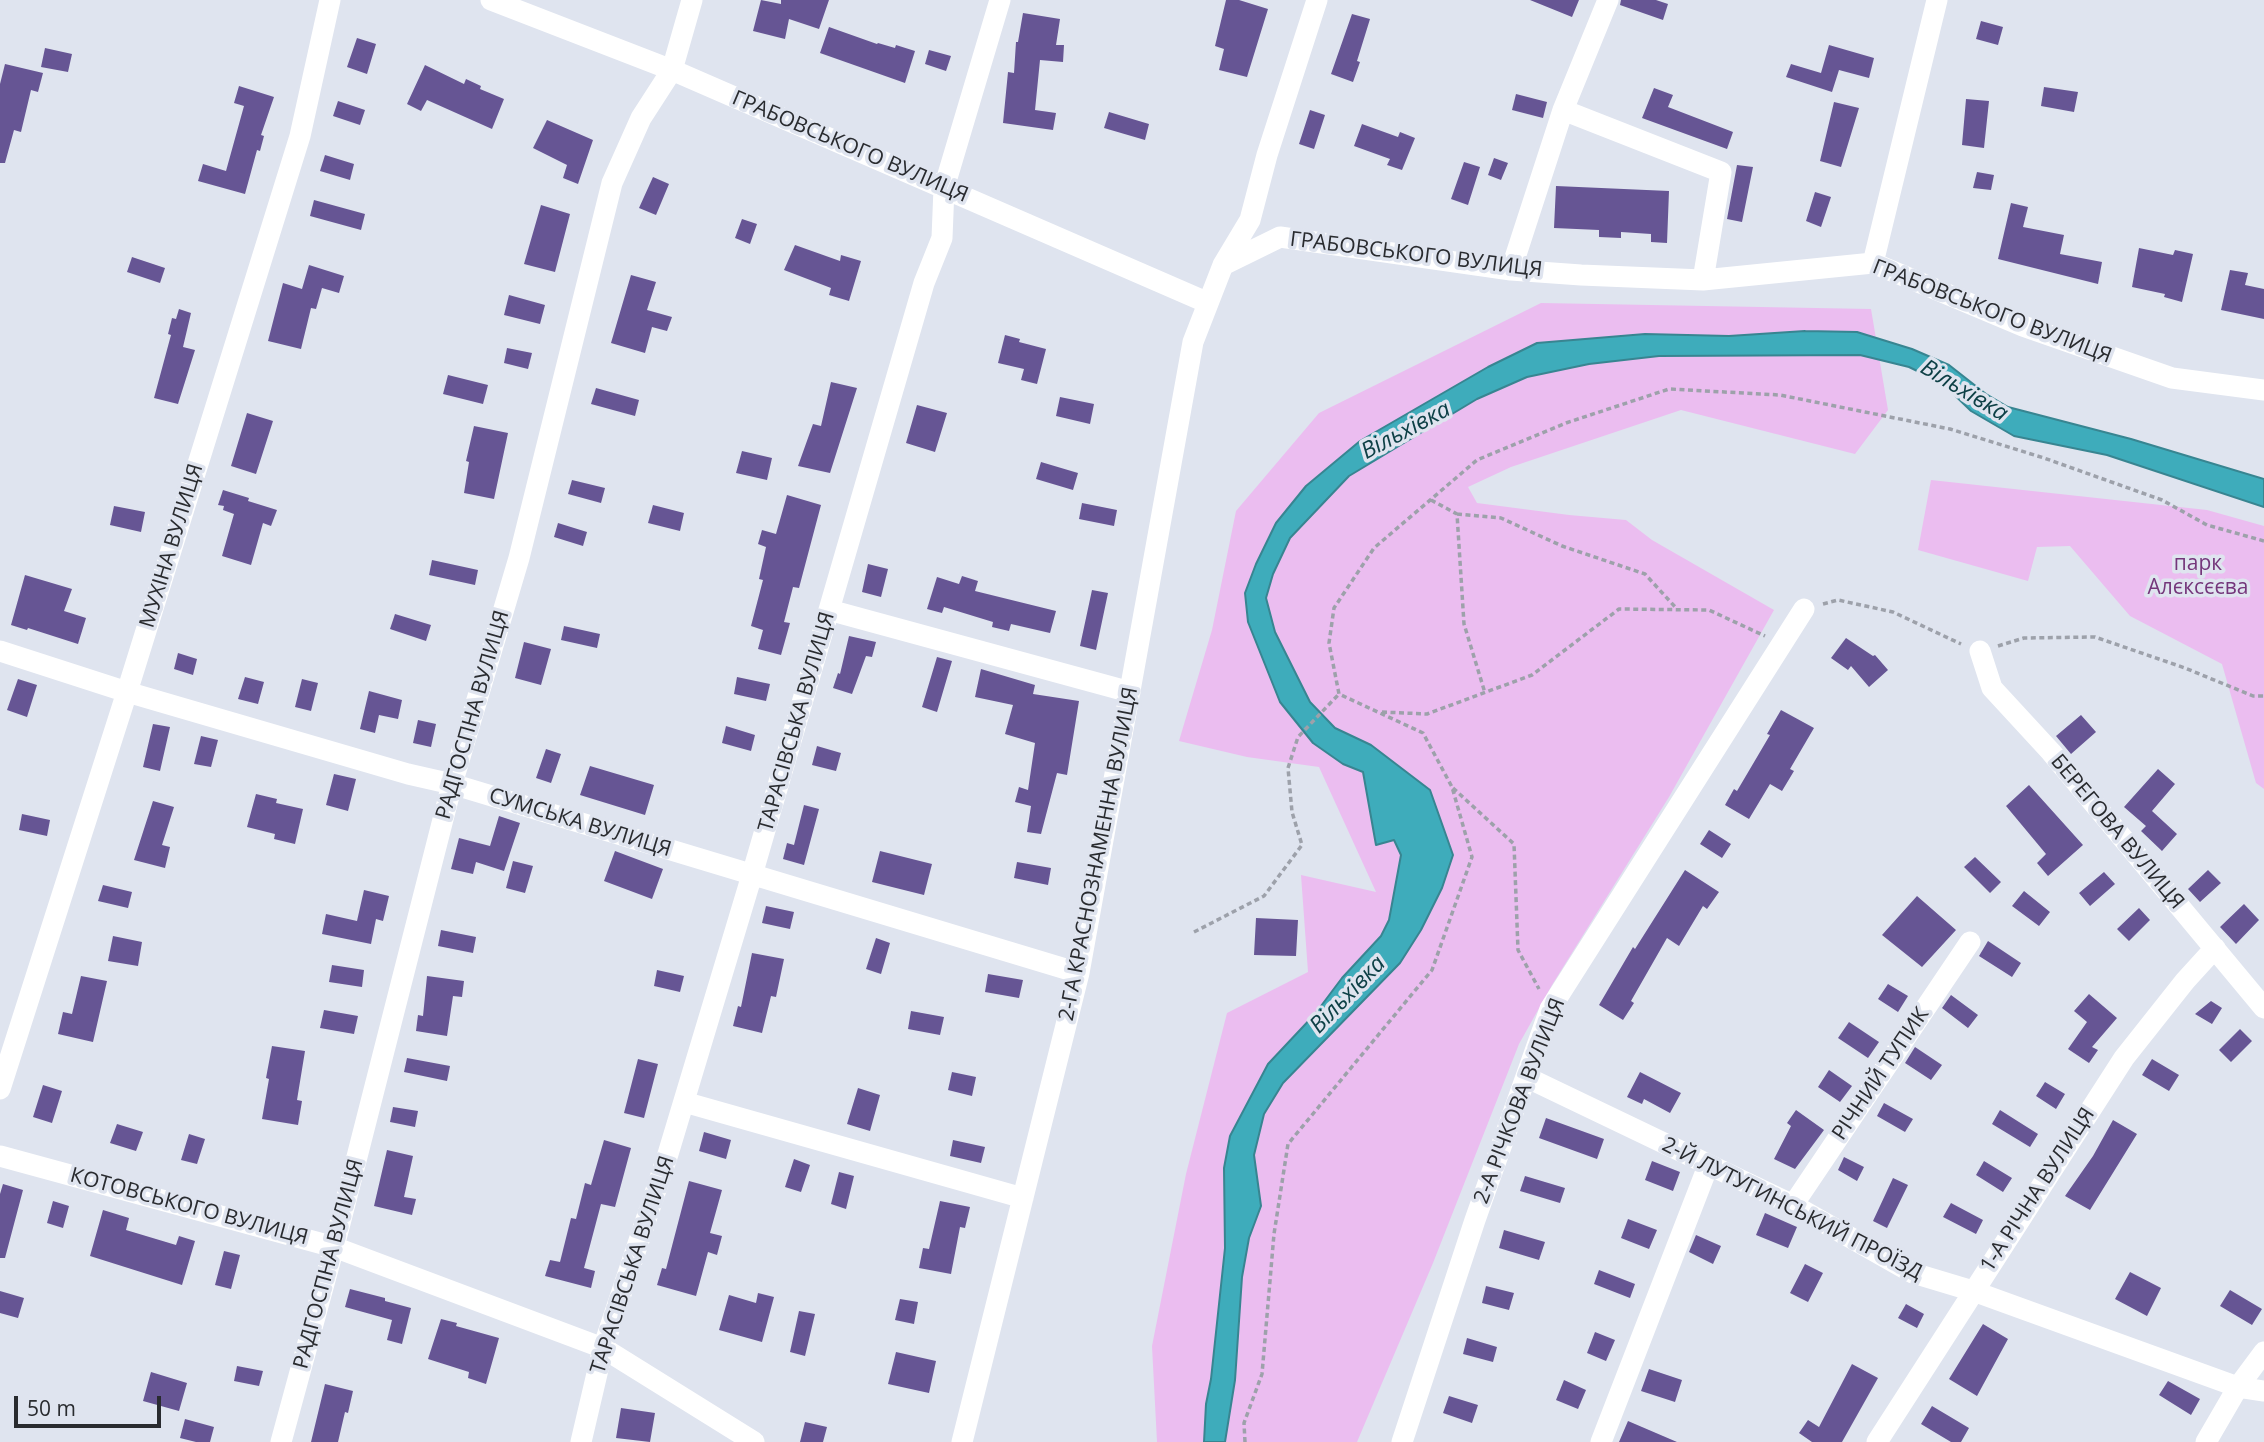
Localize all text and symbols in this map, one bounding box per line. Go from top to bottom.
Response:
street label: ГРАБОВСЬКОГО ВУЛИЦЯ [728,86,972,208]
street label: ГРАБОВСЬКОГО ВУЛИЦЯ [1288,227,1544,283]
street label: ГРАБОВСЬКОГО ВУЛИЦЯ [1869,255,2115,369]
water label: Вільхівка [1915,354,2013,428]
water label: Вільхівка [1357,396,1455,466]
street label: МУХІНА ВУЛИЦЯ [135,461,209,631]
park label: парк Алєксєєва [2147,551,2249,601]
street label: РАДГОСПНА ВУЛИЦЯ [431,608,515,822]
street label: ТАРАСІВСЬКА ВУЛИЦЯ [754,609,840,835]
street label: 2-ГА КРАСНОЗНАМЕННА ВУЛИЦЯ [1054,685,1144,1023]
street label: БЕРЕГОВА ВУЛИЦЯ [2045,749,2189,915]
street label: СУМСЬКА ВУЛИЦЯ [486,783,674,863]
water label: Вільхівка [1304,950,1392,1040]
street label: 2-А РІЧКОВА ВУЛИЦЯ [1469,995,1571,1207]
street label: РІЧНИЙ ТУПИК [1827,1003,1935,1145]
street label: 1-А РІЧНА ВУЛИЦЯ [1975,1103,2101,1277]
street label: 2-Й ЛУТУГИНСЬКИЙ ПРОЇЗД [1658,1132,1926,1286]
street label: ТАРАСІВСЬКА ВУЛИЦЯ [586,1153,680,1377]
street label: РАДГОСПНА ВУЛИЦЯ [289,1156,369,1372]
street label: КОТОВСЬКОГО ВУЛИЦЯ [67,1163,311,1251]
scale bar [18,1382,164,1426]
text: 50 m [27,1394,76,1422]

